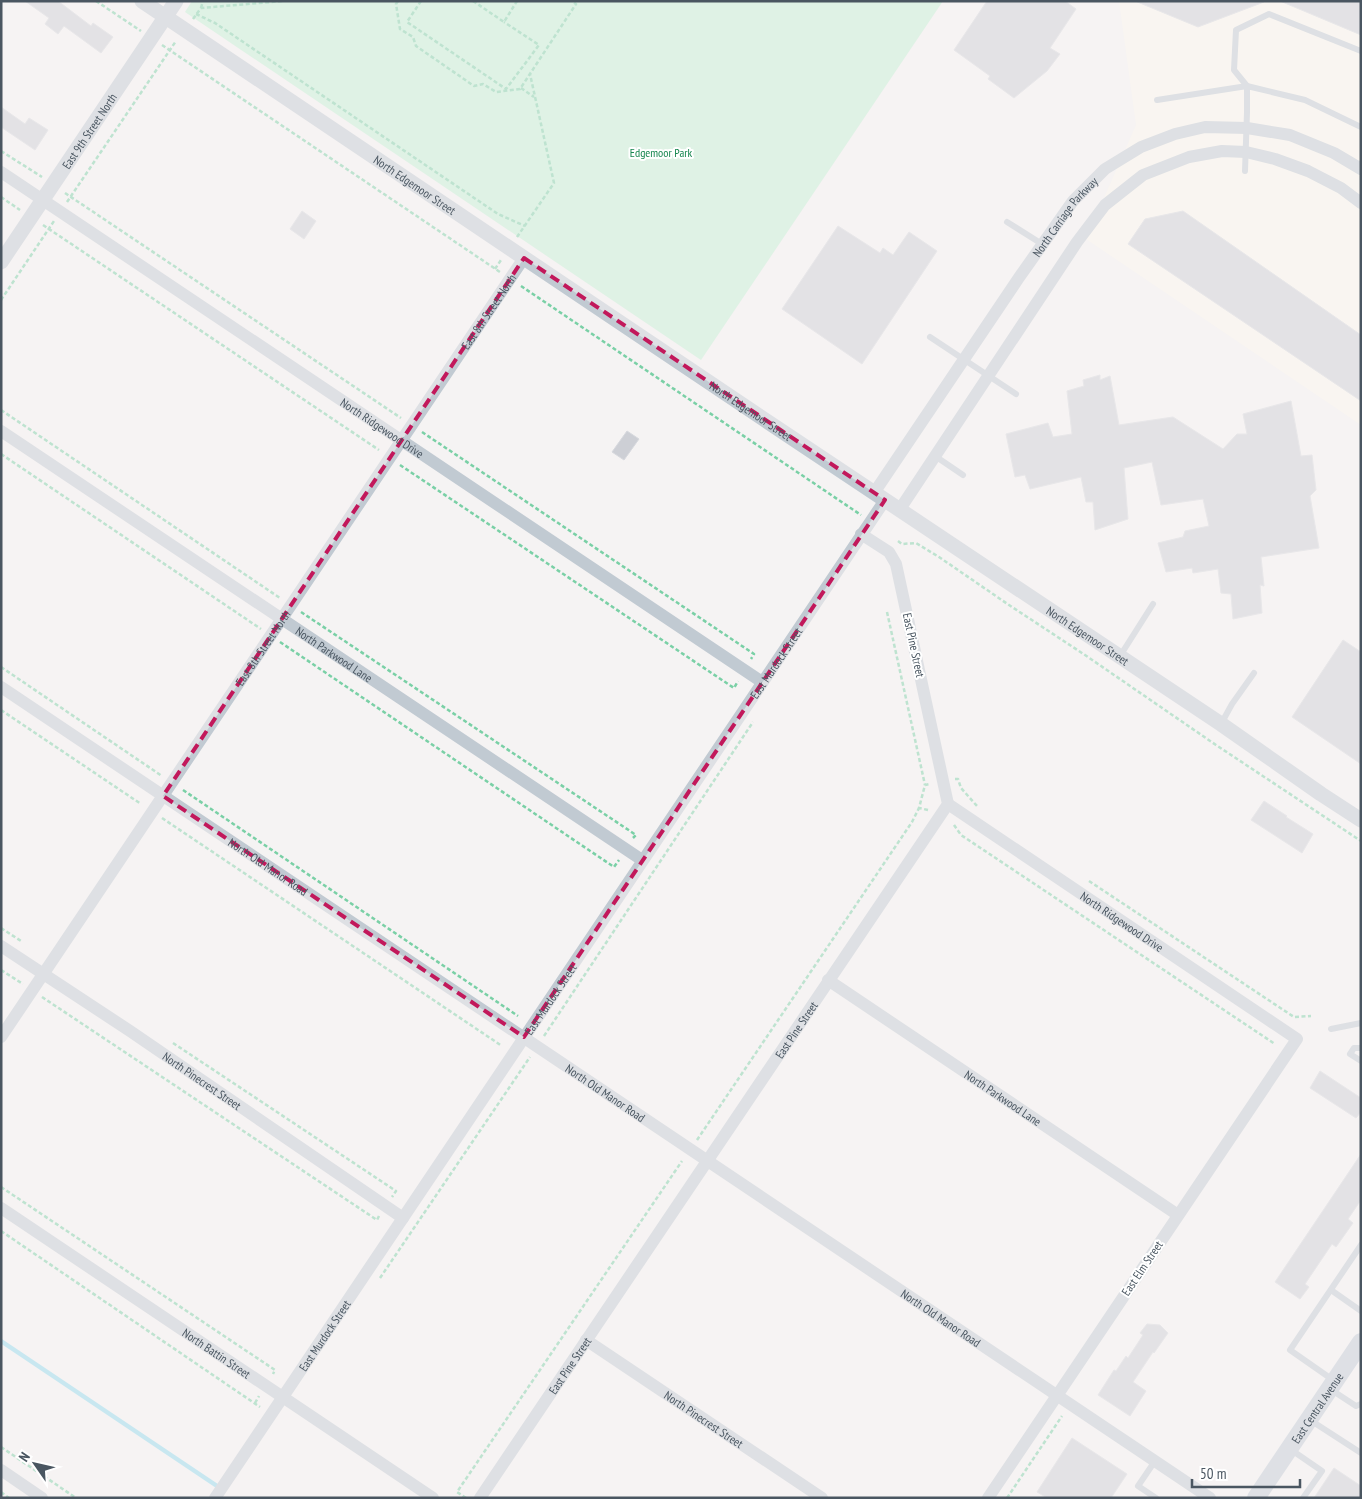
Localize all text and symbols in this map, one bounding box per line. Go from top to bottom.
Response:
street label: East 9th Street North [58,90,120,171]
park label: Edgemoor Park [630,145,693,160]
street label: North Edgemoor Street [371,152,460,218]
street label: North Carriage Parkway [1029,173,1101,259]
street label: East 8th Street North [457,271,519,352]
street label: North Edgemoor Street [707,378,796,444]
street label: North Ridgewood Drive [338,394,427,461]
street label: North Edgemoor Street [1044,603,1133,669]
street label: East 8th Street North [232,607,293,688]
street label: East Pine Street [900,611,928,679]
street label: North Parkwood Lane [293,623,376,685]
street label: East Murdock Street [746,624,805,701]
street label: North Old Manor Road [226,834,311,898]
street label: North Ridgewood Drive [1078,888,1167,955]
street label: East Murdock Street [521,960,580,1037]
street label: East Pine Street [771,998,821,1061]
street label: North Pinecrest Street [160,1048,245,1113]
street label: North Old Manor Road [563,1060,648,1125]
street label: North Parkwood Lane [962,1067,1044,1129]
street label: East Elm Street [1118,1237,1166,1298]
street label: North Old Manor Road [898,1286,984,1350]
street label: East Murdock Street [295,1296,354,1374]
street label: North Battin Street [180,1325,254,1381]
street label: East Pine Street [545,1333,594,1397]
street label: East Central Avenue [1288,1369,1346,1446]
street label: North Pinecrest Street [662,1387,747,1451]
north arrow [10,1439,60,1489]
text: N [15,1449,34,1465]
scale bar [1192,1456,1300,1488]
text: 50 m [1200,1464,1226,1483]

